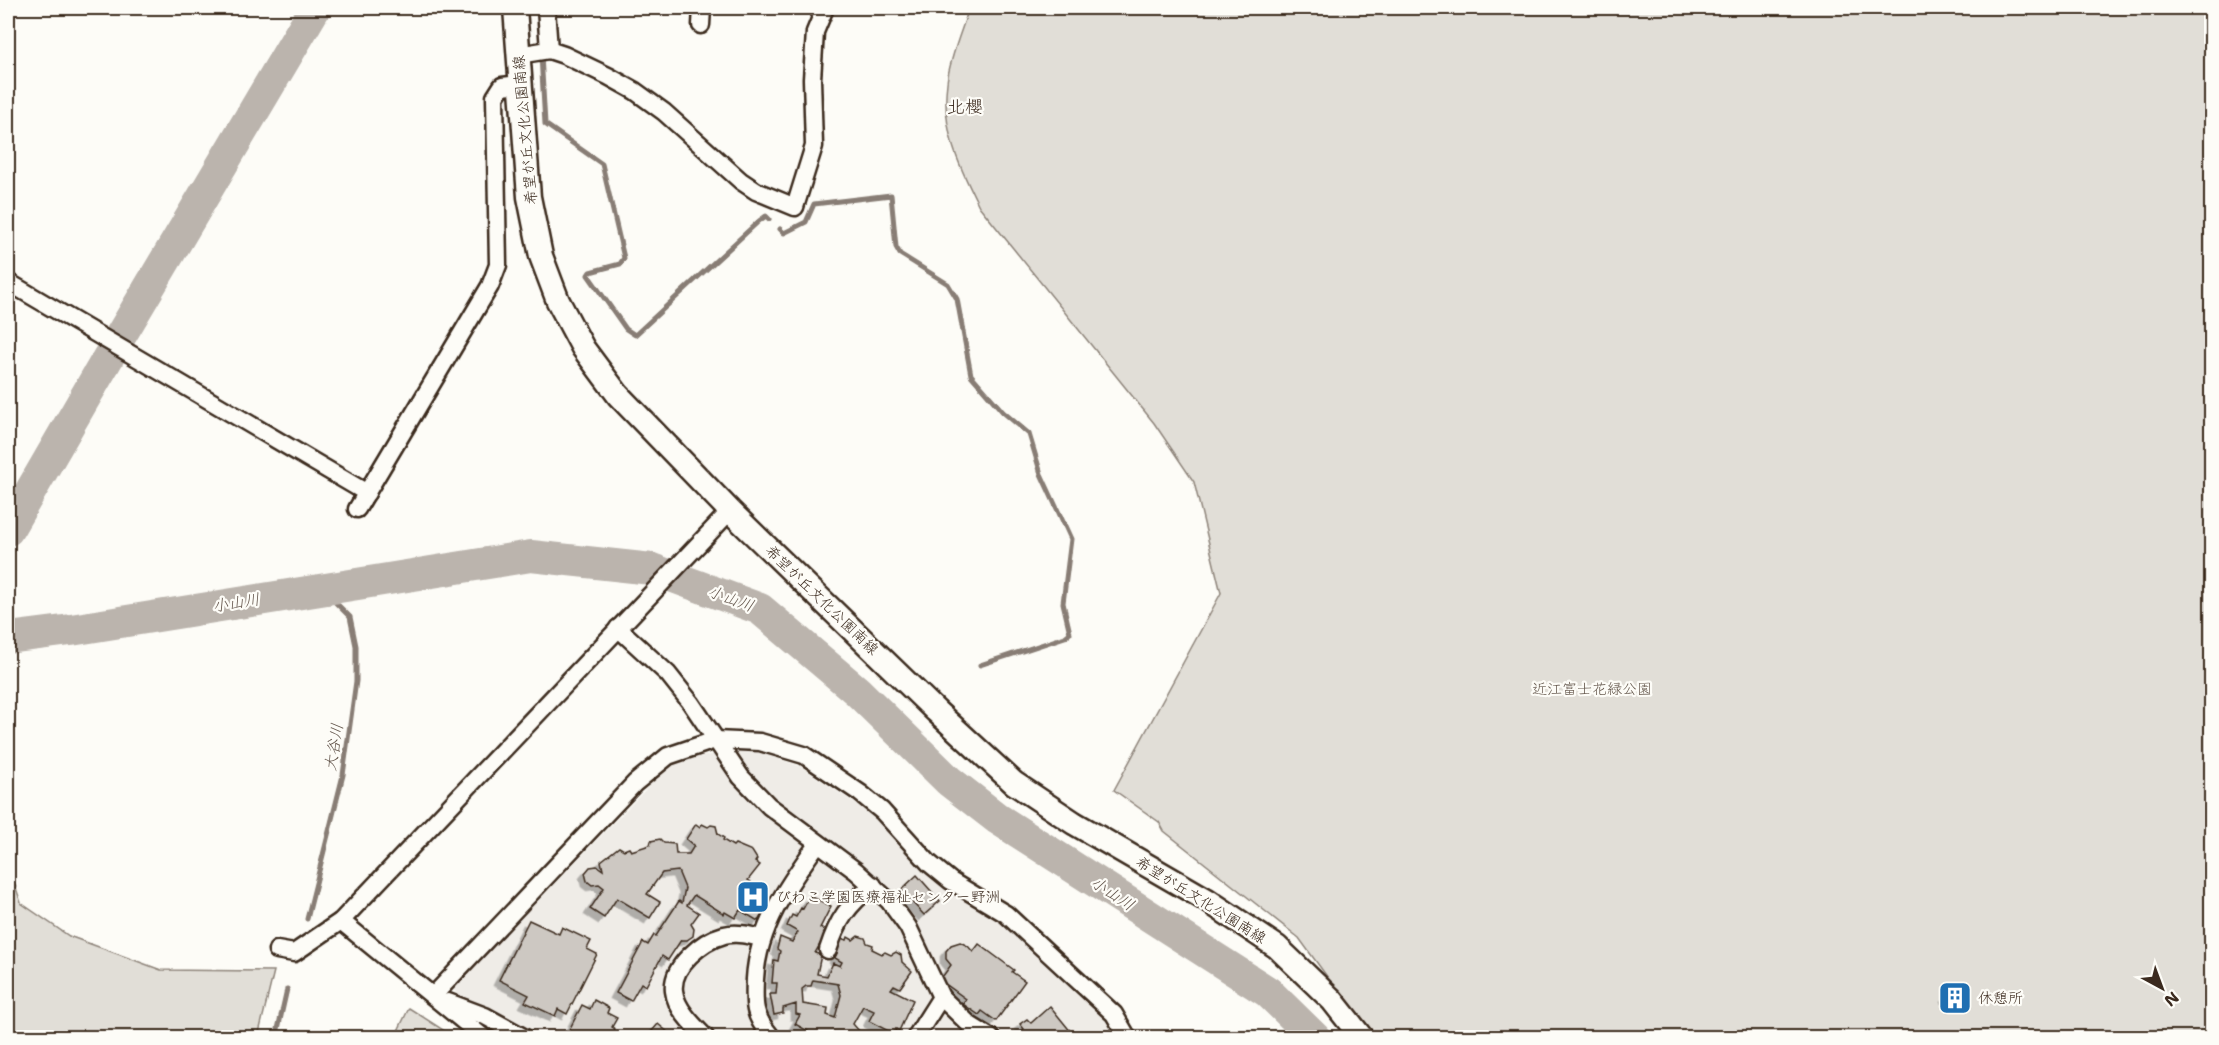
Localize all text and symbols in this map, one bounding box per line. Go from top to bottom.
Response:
street label: 希望が丘文化公園南線 [509,54,541,206]
district label: 北櫻 [947,95,983,119]
street label: 希望が丘文化公園南線 [761,541,883,659]
water label: 小山川 [705,580,757,617]
water label: 小山川 [211,588,261,617]
park label: 近江富士花緑公園 [1532,679,1652,699]
water label: 大谷川 [319,722,348,772]
street label: 希望が丘文化公園南線 [1132,852,1270,948]
water label: 小山川 [1087,872,1139,915]
hospital icon: びわこ学園医療福祉センター野洲 [735,879,771,915]
place label: びわこ学園医療福祉センター野洲 [776,887,1000,907]
north arrow [2132,958,2192,1018]
building icon: 休憩所 [1937,980,1973,1016]
text: N [2160,987,2183,1011]
place label: 休憩所 [1978,988,2023,1008]

